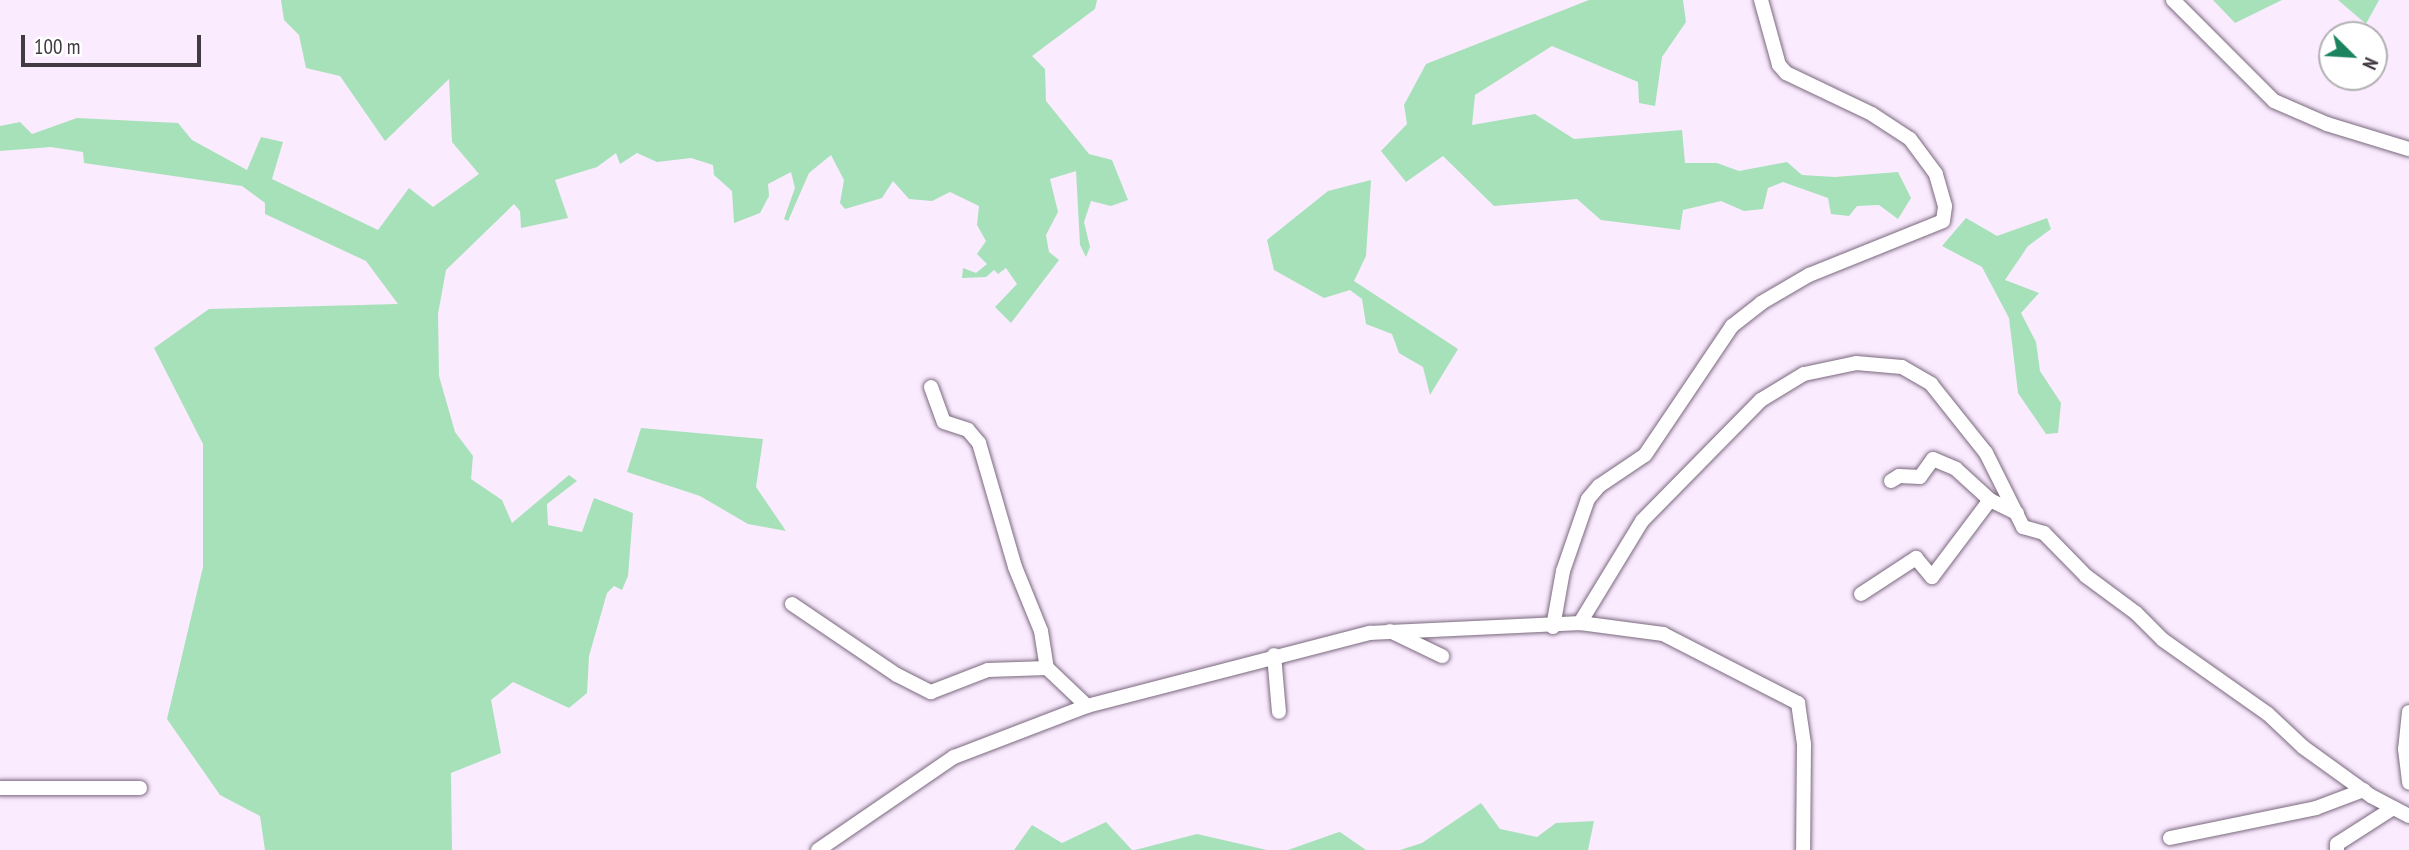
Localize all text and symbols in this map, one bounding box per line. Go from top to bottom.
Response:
scale bar [24,21,205,65]
north arrow [2318,21,2388,91]
text: 100 m [34,33,80,60]
text: N [2357,54,2383,73]

